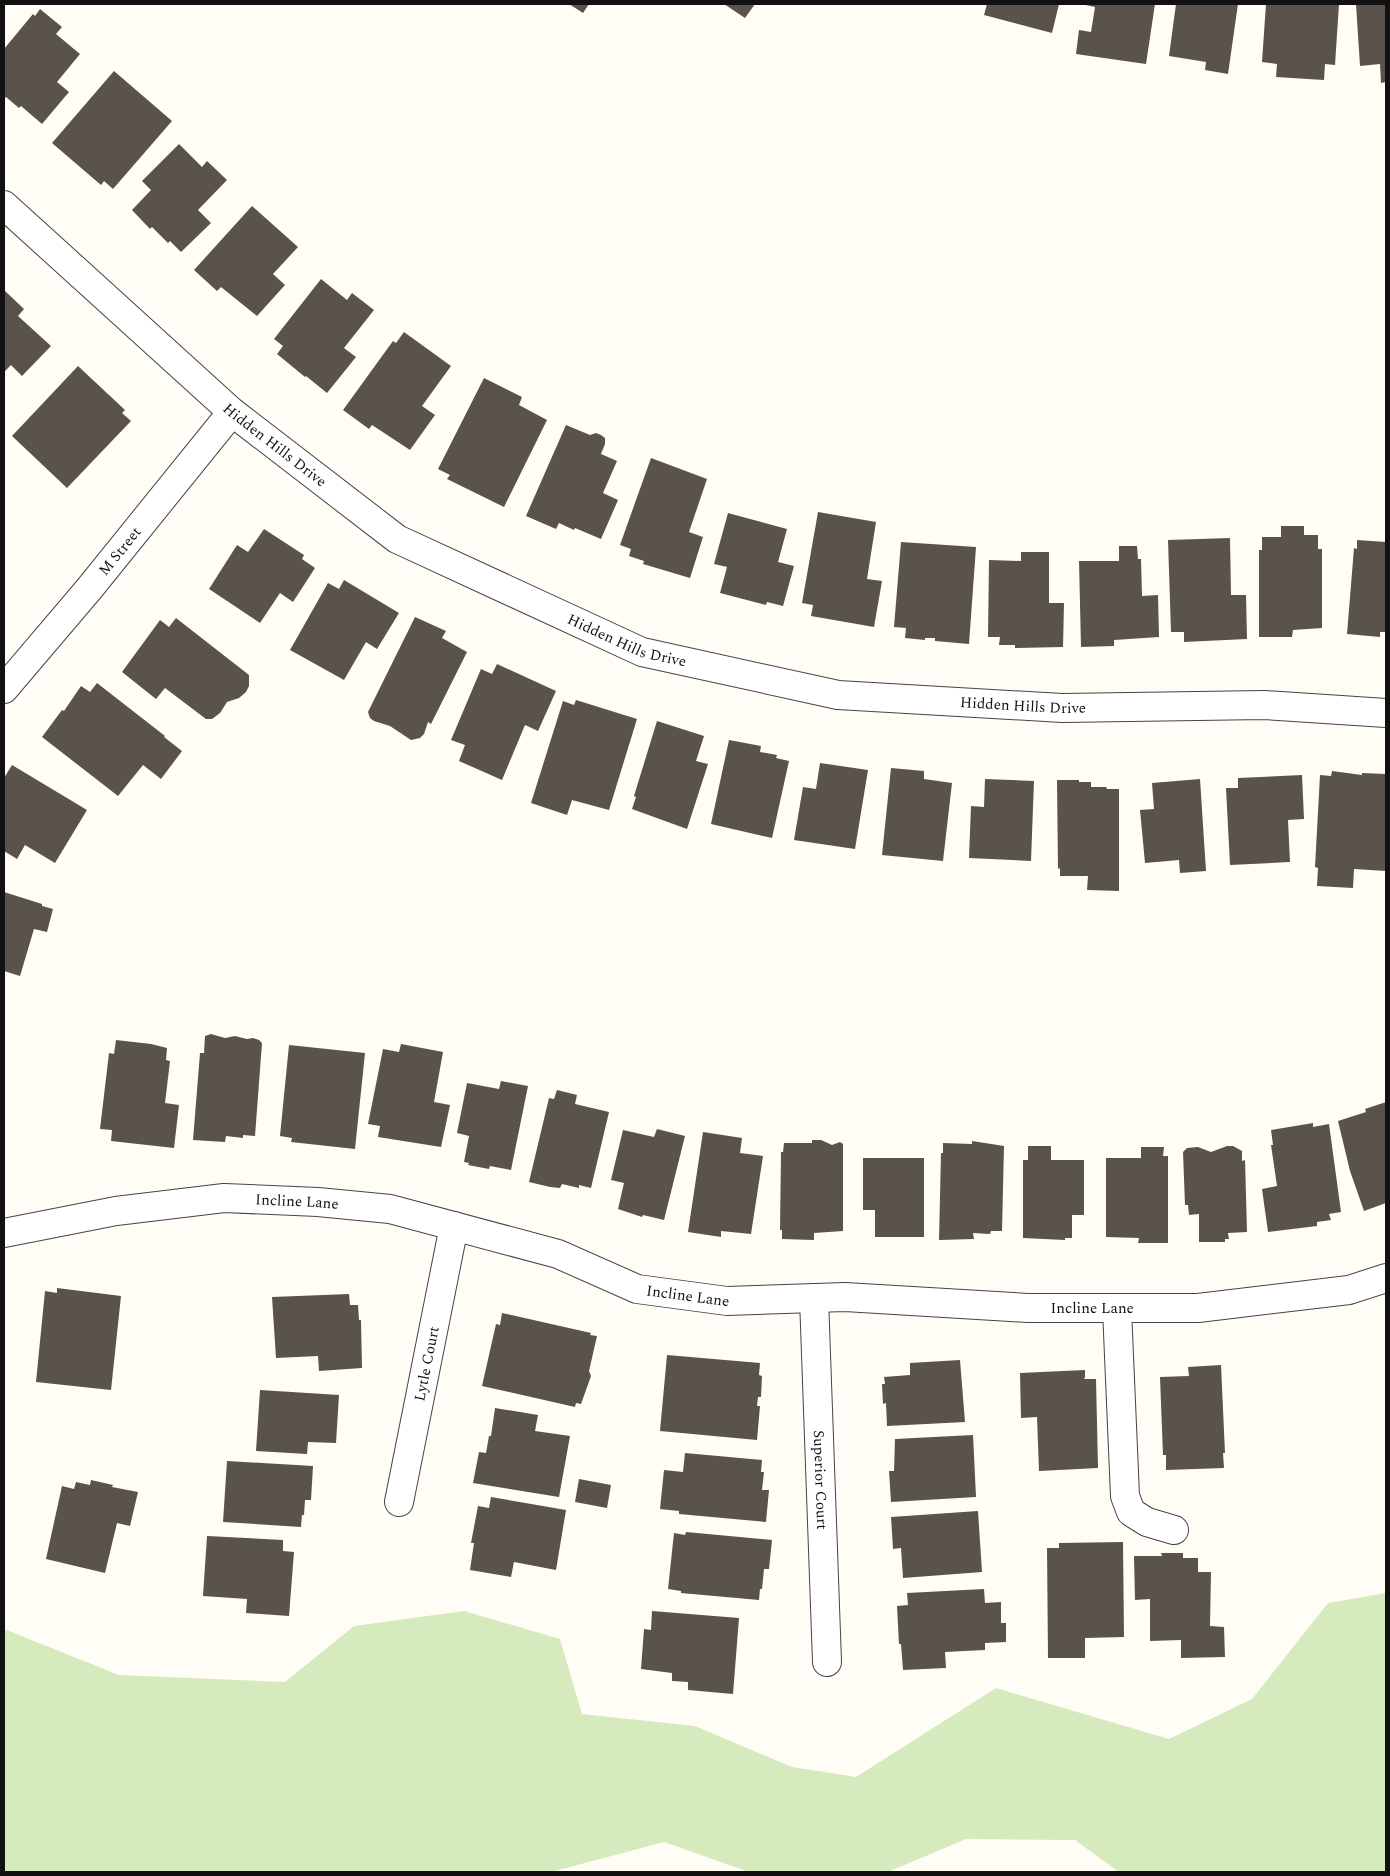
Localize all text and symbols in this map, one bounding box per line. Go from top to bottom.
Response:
street label: Hidden Hills Drive [217,398,332,493]
street label: M Street [93,522,147,581]
street label: Hidden Hills Drive [563,608,688,673]
street label: Hidden Hills Drive [959,691,1086,720]
street label: Incline Lane [255,1188,340,1216]
street label: Incline Lane [645,1279,731,1313]
street label: Incline Lane [1050,1297,1134,1320]
street label: Lytle Court [408,1324,446,1403]
street label: Superior Court [807,1430,833,1530]

